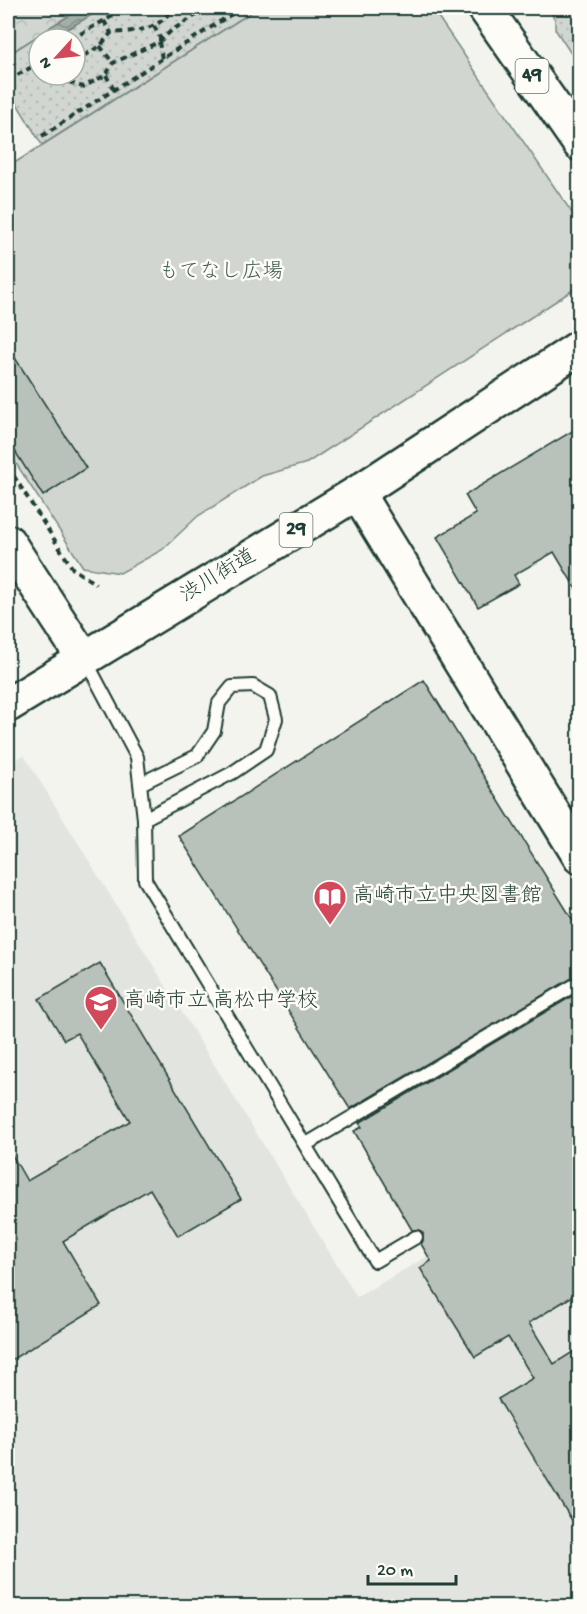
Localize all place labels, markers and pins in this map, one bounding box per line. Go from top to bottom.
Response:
library icon: 高崎市立中央図書館 [312,879,348,926]
place label: 高崎市立中央図書館 [353,883,542,910]
school or university icon: 高崎市立 高松中学校 [83,984,119,1031]
place label: 高崎市立 高松中学校 [124,988,318,1015]

